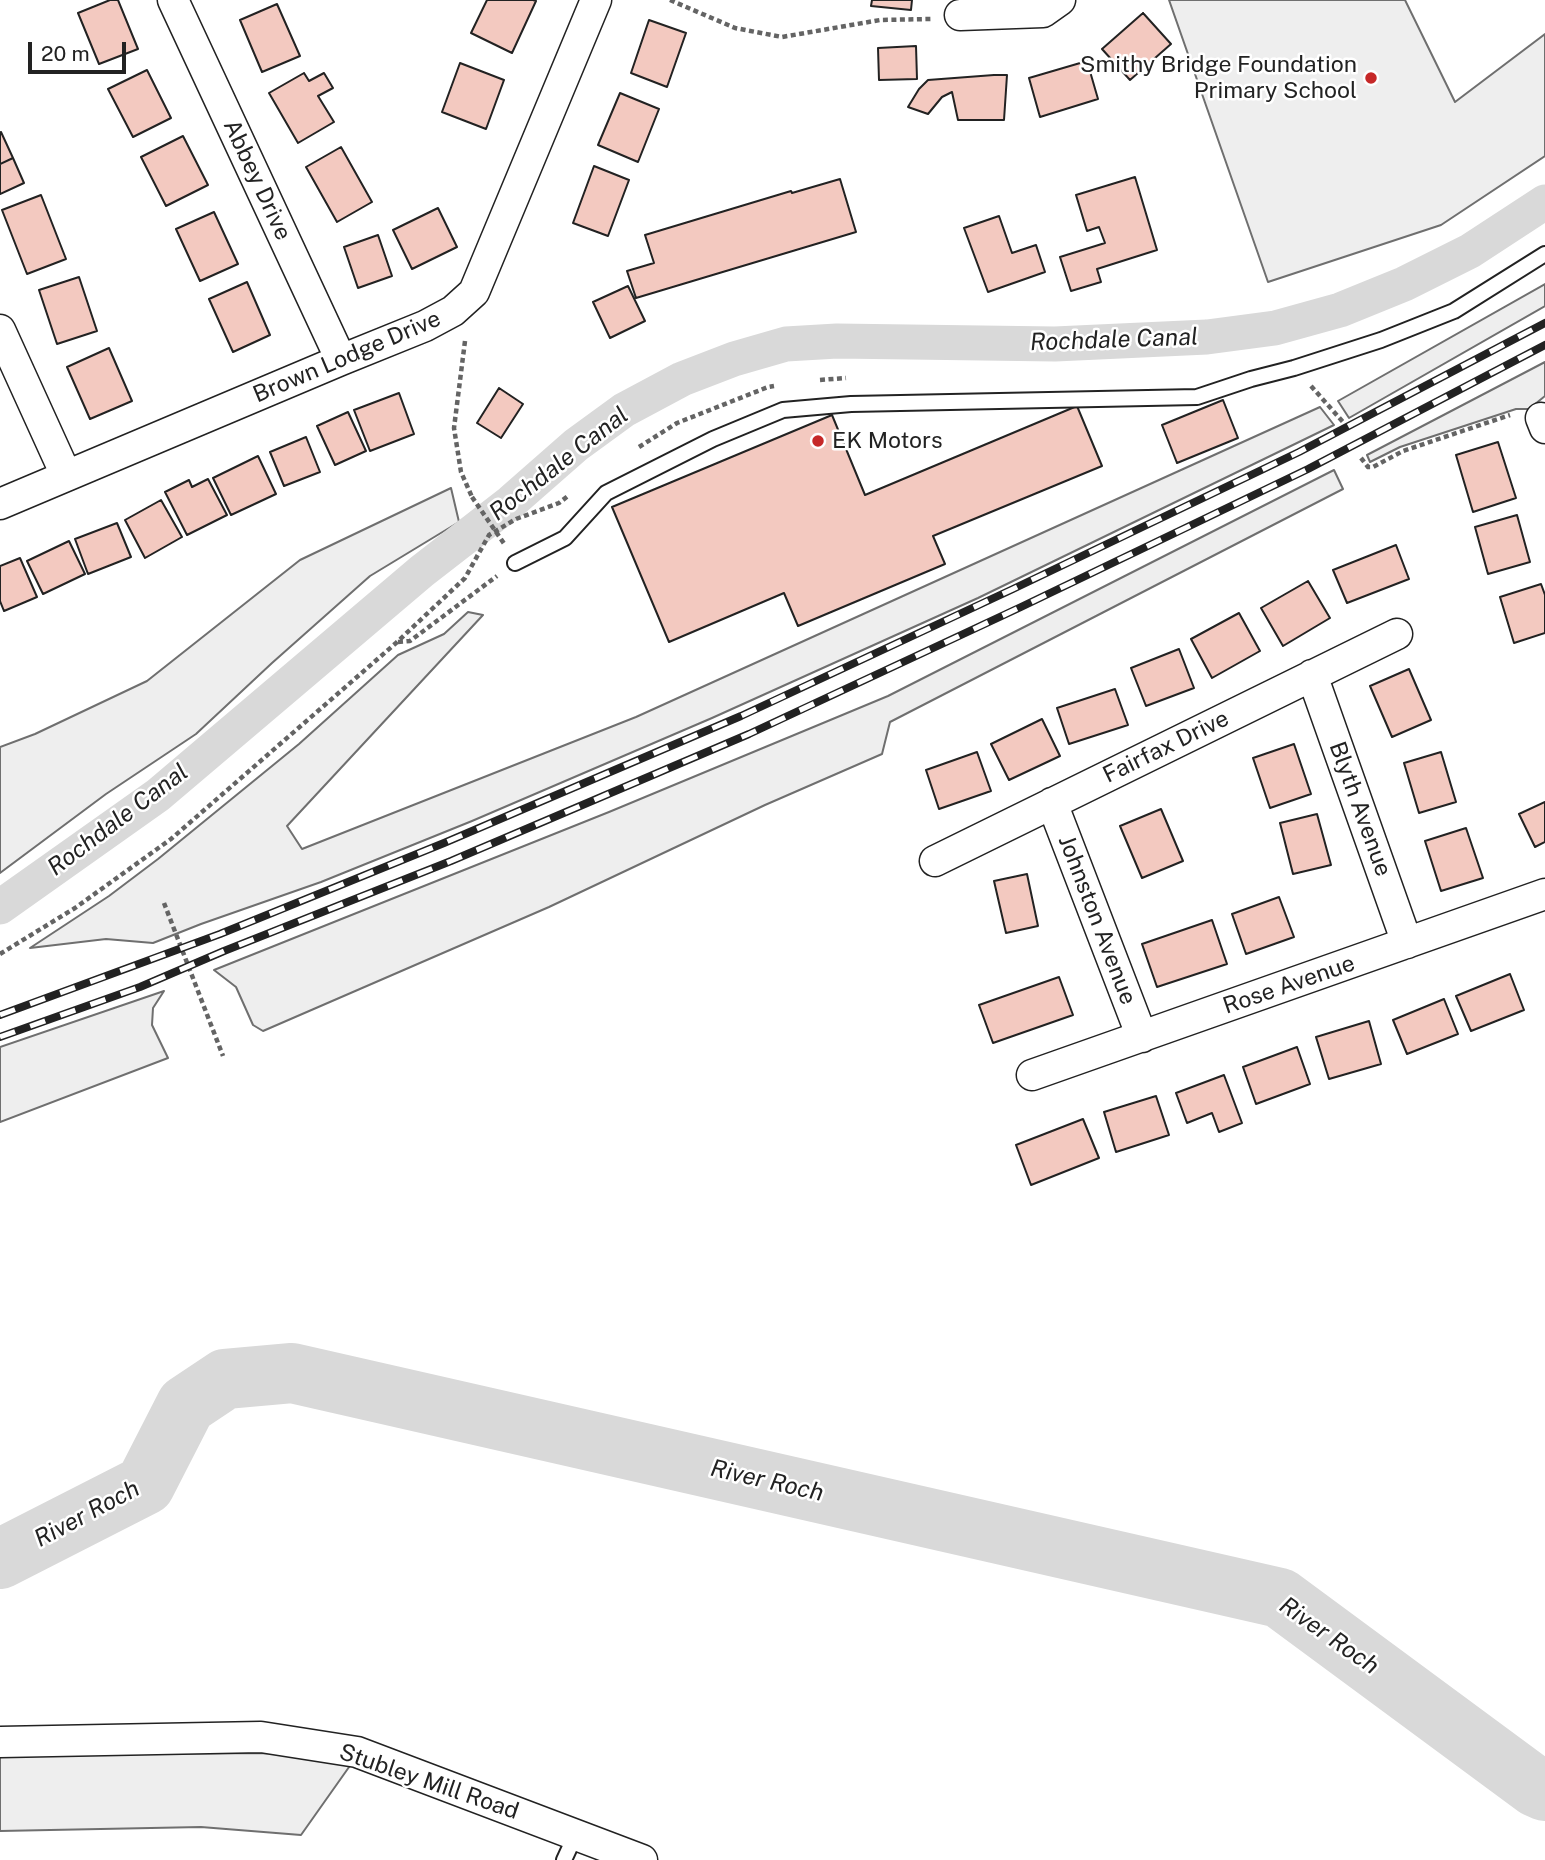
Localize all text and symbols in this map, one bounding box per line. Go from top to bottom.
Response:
scale bar [32,28,130,72]
text: 20 m [41,41,90,66]
place label: Smithy Bridge Foundation Primary School [1080,51,1357,105]
marker: Smithy Bridge Foundation Primary School [1363,70,1379,86]
street label: Abbey Drive [217,115,297,245]
street label: Brown Lodge Drive [249,305,445,409]
water label: Rochdale Canal [1029,323,1199,357]
water label: Rochdale Canal [484,401,634,527]
place label: EK Motors [832,427,943,455]
marker: EK Motors [810,433,826,449]
street label: Fairfax Drive [1099,705,1233,789]
street label: Blyth Avenue [1323,738,1397,880]
water label: Rochdale Canal [42,758,194,882]
street label: Johnston Avenue [1052,831,1142,1009]
street label: Rose Avenue [1220,950,1358,1020]
water label: River Roch [708,1454,826,1508]
water label: River Roch [30,1474,144,1554]
water label: River Roch [1274,1591,1384,1681]
street label: Stubley Mill Road [336,1738,522,1826]

